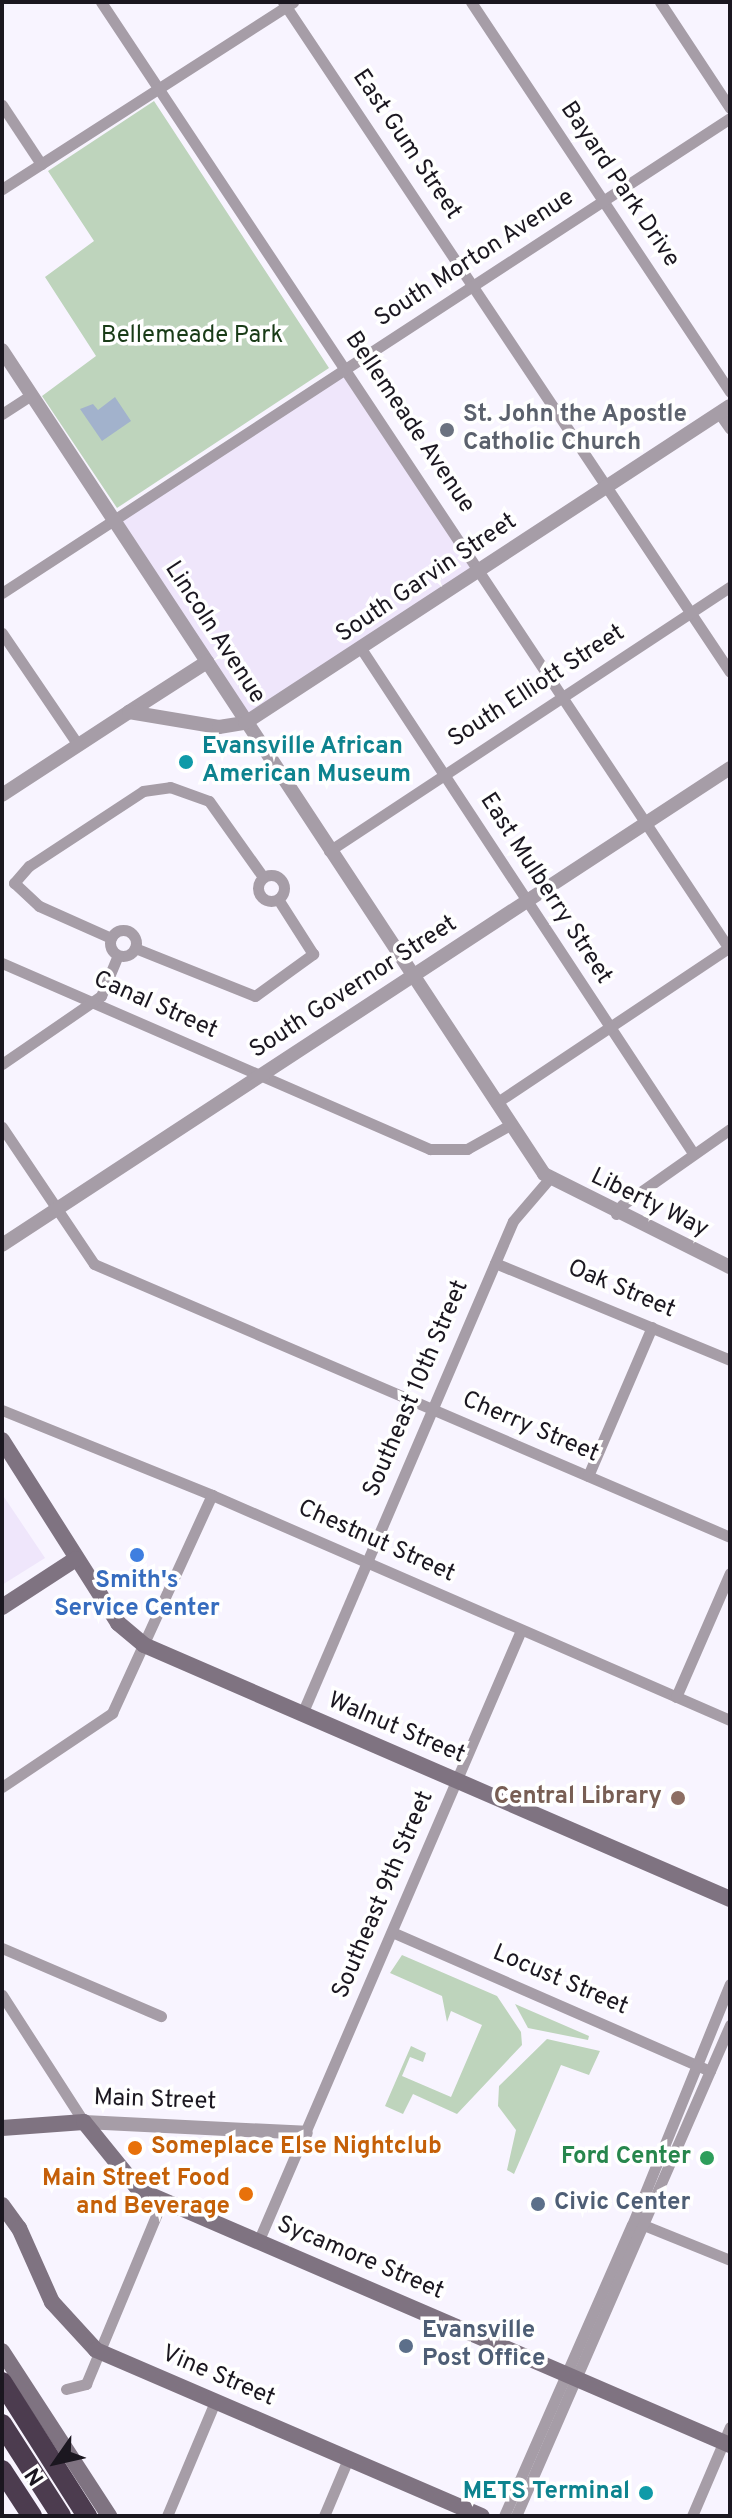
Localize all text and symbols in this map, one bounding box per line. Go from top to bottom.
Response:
street label: East Gum Street [345,64,467,226]
street label: Bayard Park Drive [553,97,685,273]
street label: South Morton Avenue [370,184,580,334]
park label: Bellemeade Park [101,323,283,351]
street label: Bellemeade Avenue [337,327,481,519]
place label: St. John the Apostle Catholic Church [463,402,688,458]
marker: St. John the Apostle Catholic Church [438,421,456,439]
street label: South Garvin Street [331,508,523,650]
street label: Lincoln Avenue [157,556,271,710]
street label: South Elliott Street [443,619,631,755]
place label: Evansville African American Museum [202,734,411,790]
marker: Evansville African American Museum [177,753,195,771]
street label: East Mulberry Street [472,788,618,990]
street label: South Governor Street [245,910,463,1066]
street label: Canal Street [89,966,221,1046]
street label: Liberty Way [585,1163,713,1245]
street label: Oak Street [563,1254,679,1326]
street label: Southeast 10th Street [358,1276,476,1502]
street label: Cherry Street [457,1386,603,1470]
street label: Chestnut Street [293,1494,459,1590]
marker: Smith's Service Center [128,1546,146,1564]
place label: Smith's Service Center [54,1568,220,1624]
street label: Walnut Street [323,1687,469,1771]
place label: Central Library [494,1784,662,1812]
street label: Southeast 9th Street [327,1787,441,2003]
marker: Central Library [669,1789,687,1807]
street label: Locust Street [488,1940,632,2022]
street label: Main Street [93,2084,217,2118]
place label: Someplace Else Nightclub [151,2134,442,2162]
marker: Someplace Else Nightclub [126,2139,144,2157]
place label: Ford Center [561,2144,691,2172]
marker: Ford Center [698,2149,716,2167]
place label: Main Street Food and Beverage [42,2166,230,2222]
marker: Main Street Food and Beverage [237,2185,255,2203]
place label: Civic Center [554,2190,691,2218]
marker: Civic Center [529,2195,547,2213]
street label: Sycamore Street [272,2211,448,2307]
place label: Evansville Post Office [422,2318,545,2374]
marker: Evansville Post Office [397,2337,415,2355]
street label: Vine Street [157,2340,279,2414]
north arrow [16,2422,96,2502]
text: N [20,2462,51,2490]
place label: METS Terminal [463,2479,630,2507]
marker: METS Terminal [637,2484,655,2502]

